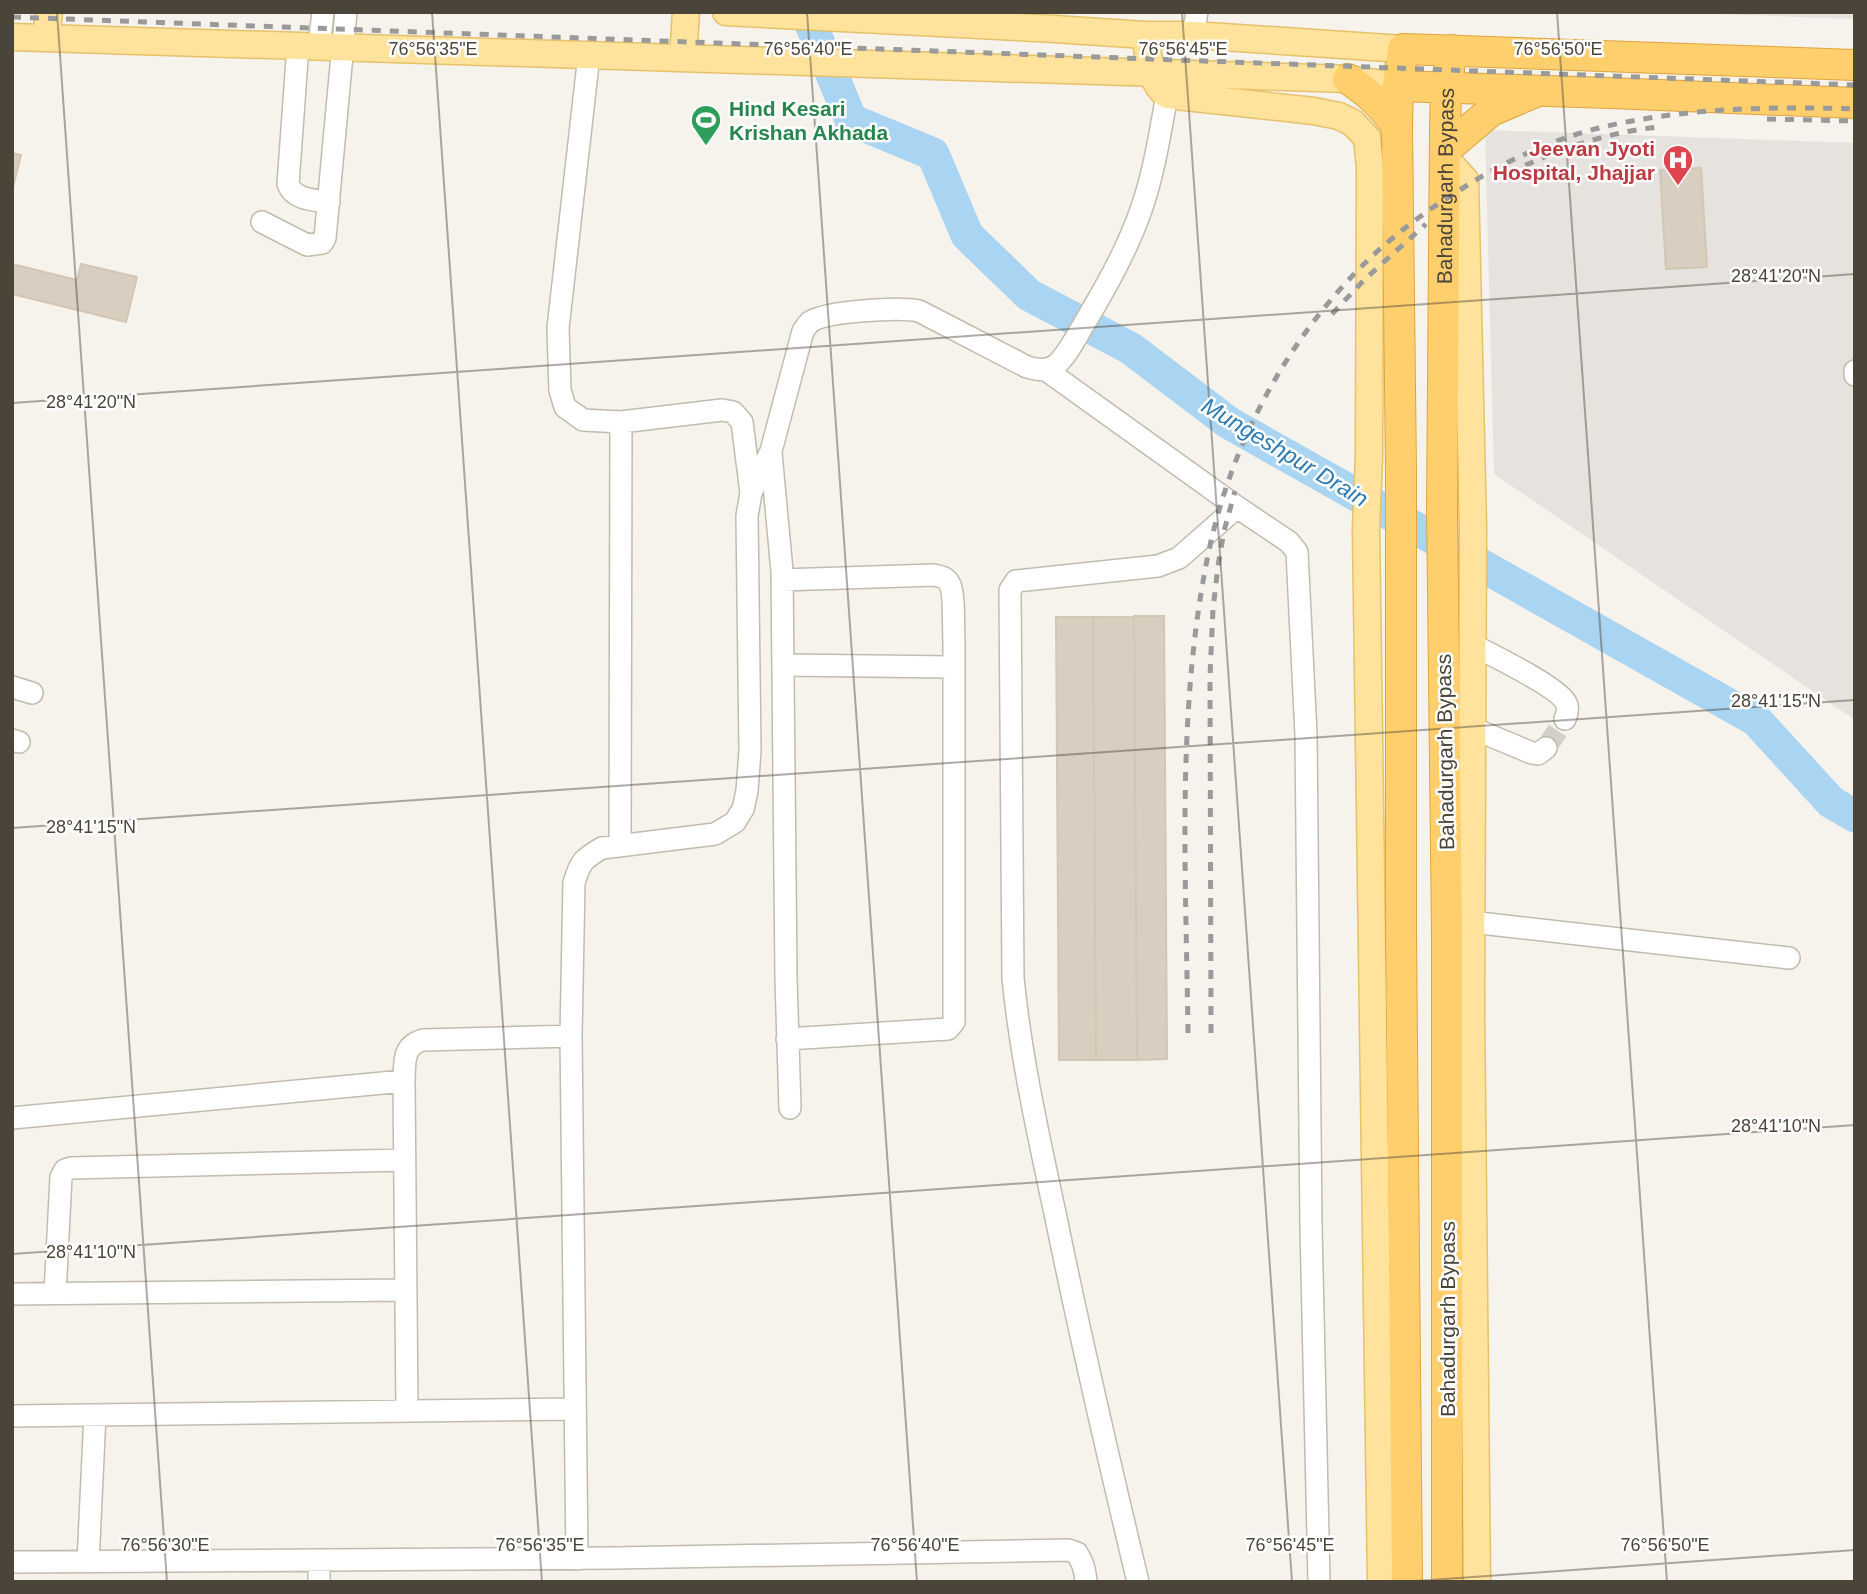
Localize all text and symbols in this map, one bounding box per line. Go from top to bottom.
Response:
text: 76°56'35"E [388,39,478,59]
text: 76°56'40"E [763,39,853,59]
text: 76°56'45"E [1138,39,1228,59]
text: 76°56'50"E [1513,39,1603,59]
street label: Bahadurgarh Bypass [1432,88,1457,284]
place label: Hind Kesari Krishan Akhada [729,97,888,144]
sports icon: Hind Kesari Krishan Akhada [689,103,723,147]
place label: Jeevan Jyoti Hospital, Jhajjar [1493,137,1655,184]
hospital icon: Jeevan Jyoti Hospital, Jhajjar [1661,143,1695,187]
text: 28°41'20"N [1731,266,1821,286]
text: 28°41'20"N [46,392,136,412]
water label: Mungeshpur Drain [1197,392,1373,512]
street label: Bahadurgarh Bypass [1432,654,1458,850]
text: 28°41'15"N [1731,691,1821,711]
text: 28°41'15"N [46,817,136,837]
text: 28°41'10"N [1731,1116,1821,1136]
street label: Bahadurgarh Bypass [1436,1221,1459,1417]
text: 28°41'10"N [46,1242,136,1262]
text: 76°56'30"E [120,1535,210,1555]
text: 76°56'35"E [495,1535,585,1555]
text: 76°56'40"E [870,1535,960,1555]
text: 76°56'45"E [1245,1535,1335,1555]
text: 76°56'50"E [1620,1535,1710,1555]

